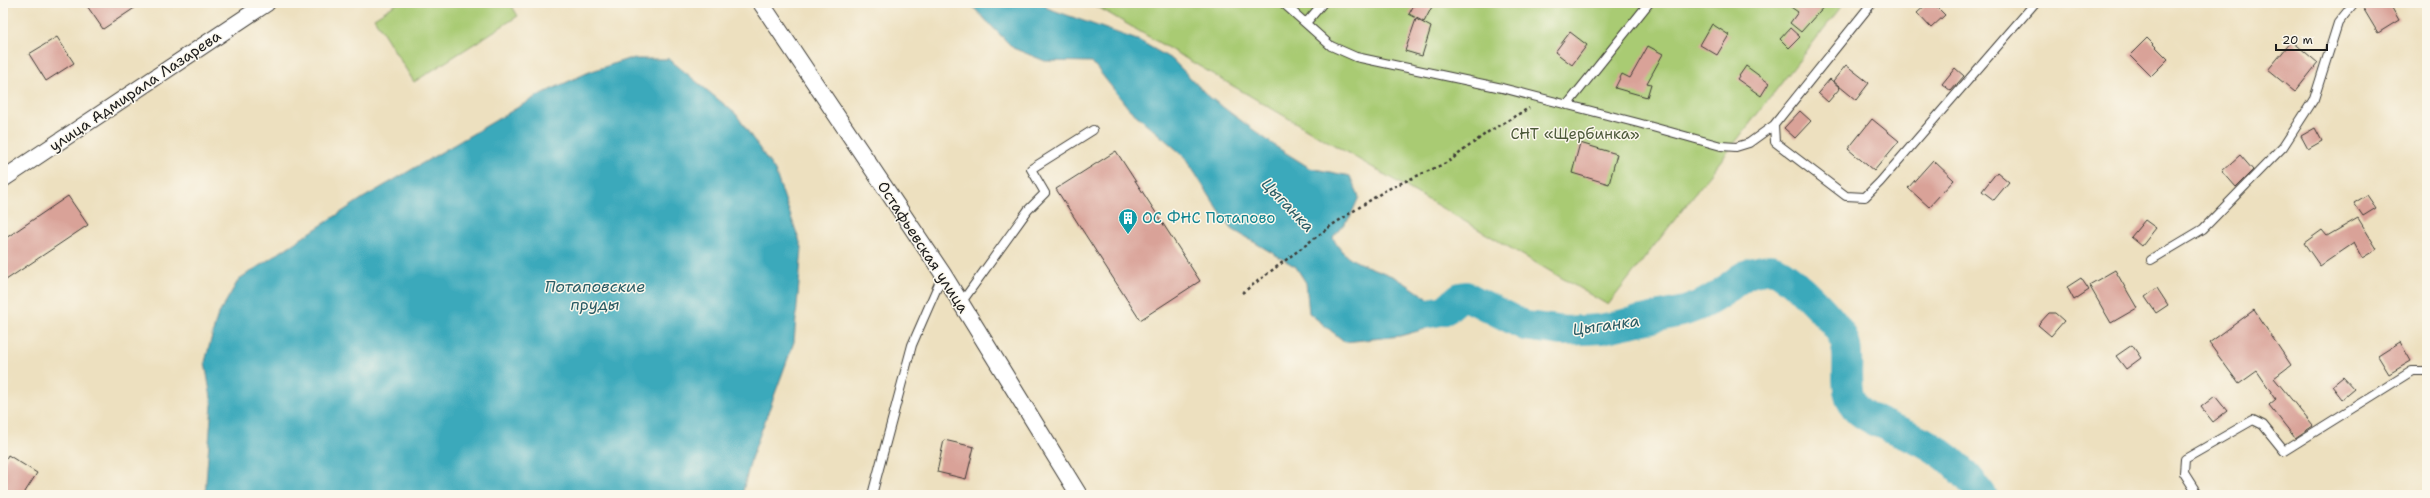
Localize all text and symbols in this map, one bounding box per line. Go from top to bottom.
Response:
street label: улица Адмирала Лазарева [45,26,225,156]
scale bar [2276,26,2327,52]
text: 20 m [2282,32,2313,48]
park label: СНТ «Щербинка» [1510,124,1640,144]
water label: Цыганка [1257,173,1319,237]
street label: Остафьевская улица [873,177,973,317]
building icon: ОС ФНС Потапово [1117,207,1139,235]
place label: ОС ФНС Потапово [1142,208,1275,228]
water label: Потаповские пруды [545,276,645,315]
water label: Цыганка [1571,310,1641,340]

